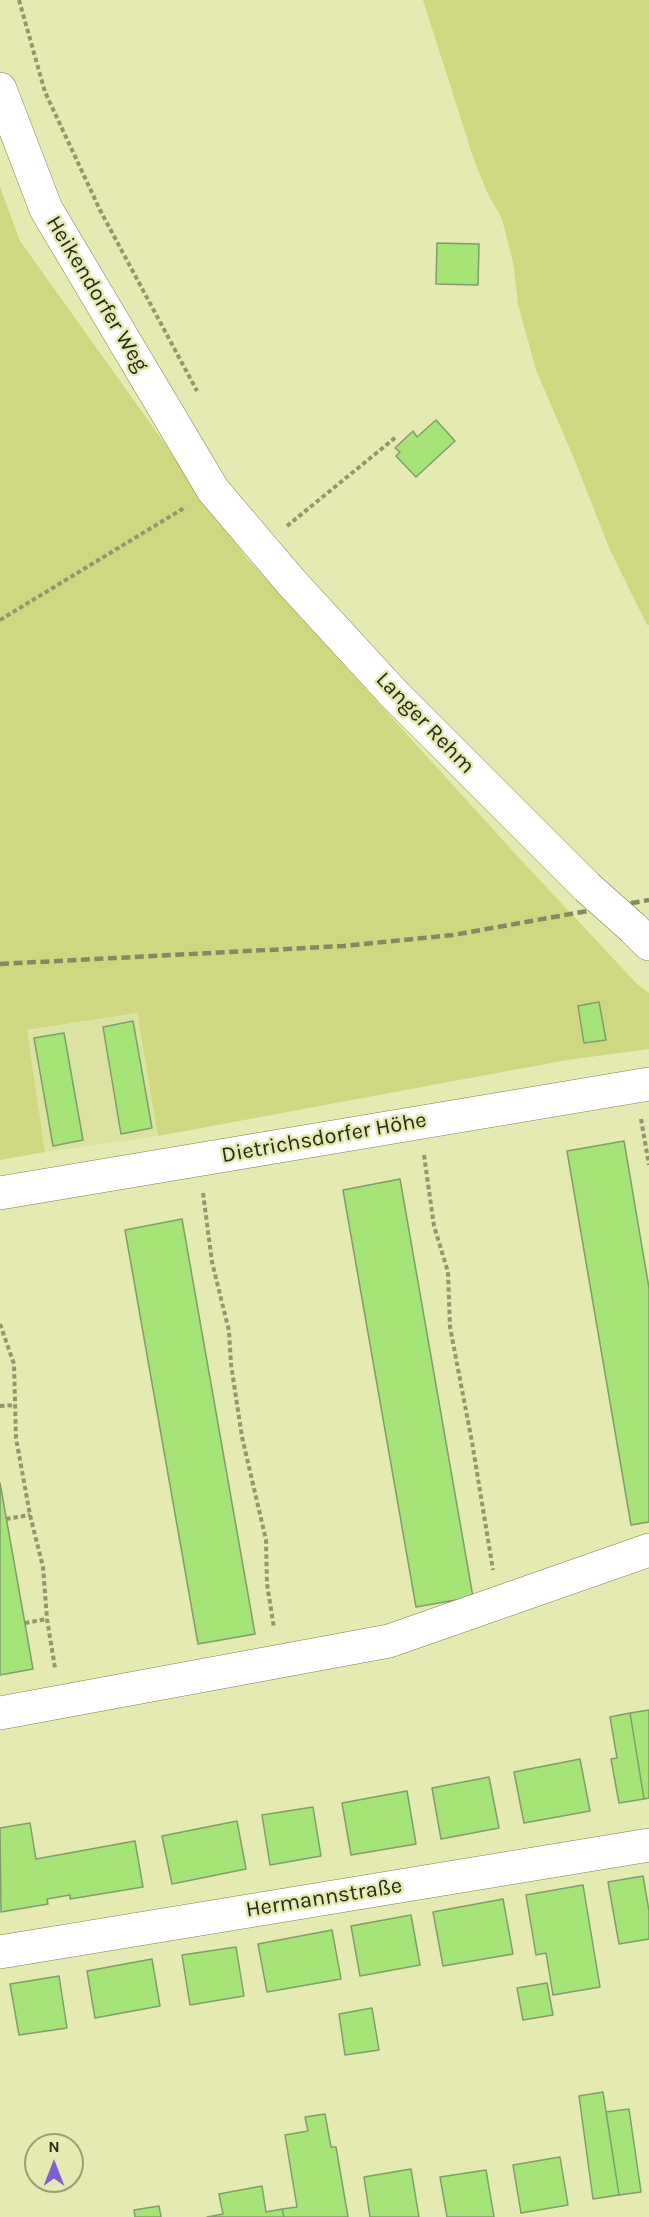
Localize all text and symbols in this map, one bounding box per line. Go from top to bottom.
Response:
street label: Heikendorfer Weg [40,211,154,377]
street label: Langer Rehm [370,667,480,779]
street label: Dietrichsdorfer Höhe [219,1107,429,1169]
street label: Hermannstraße [244,1873,404,1923]
north arrow [24,2133,84,2193]
text: N [48,2137,60,2156]

